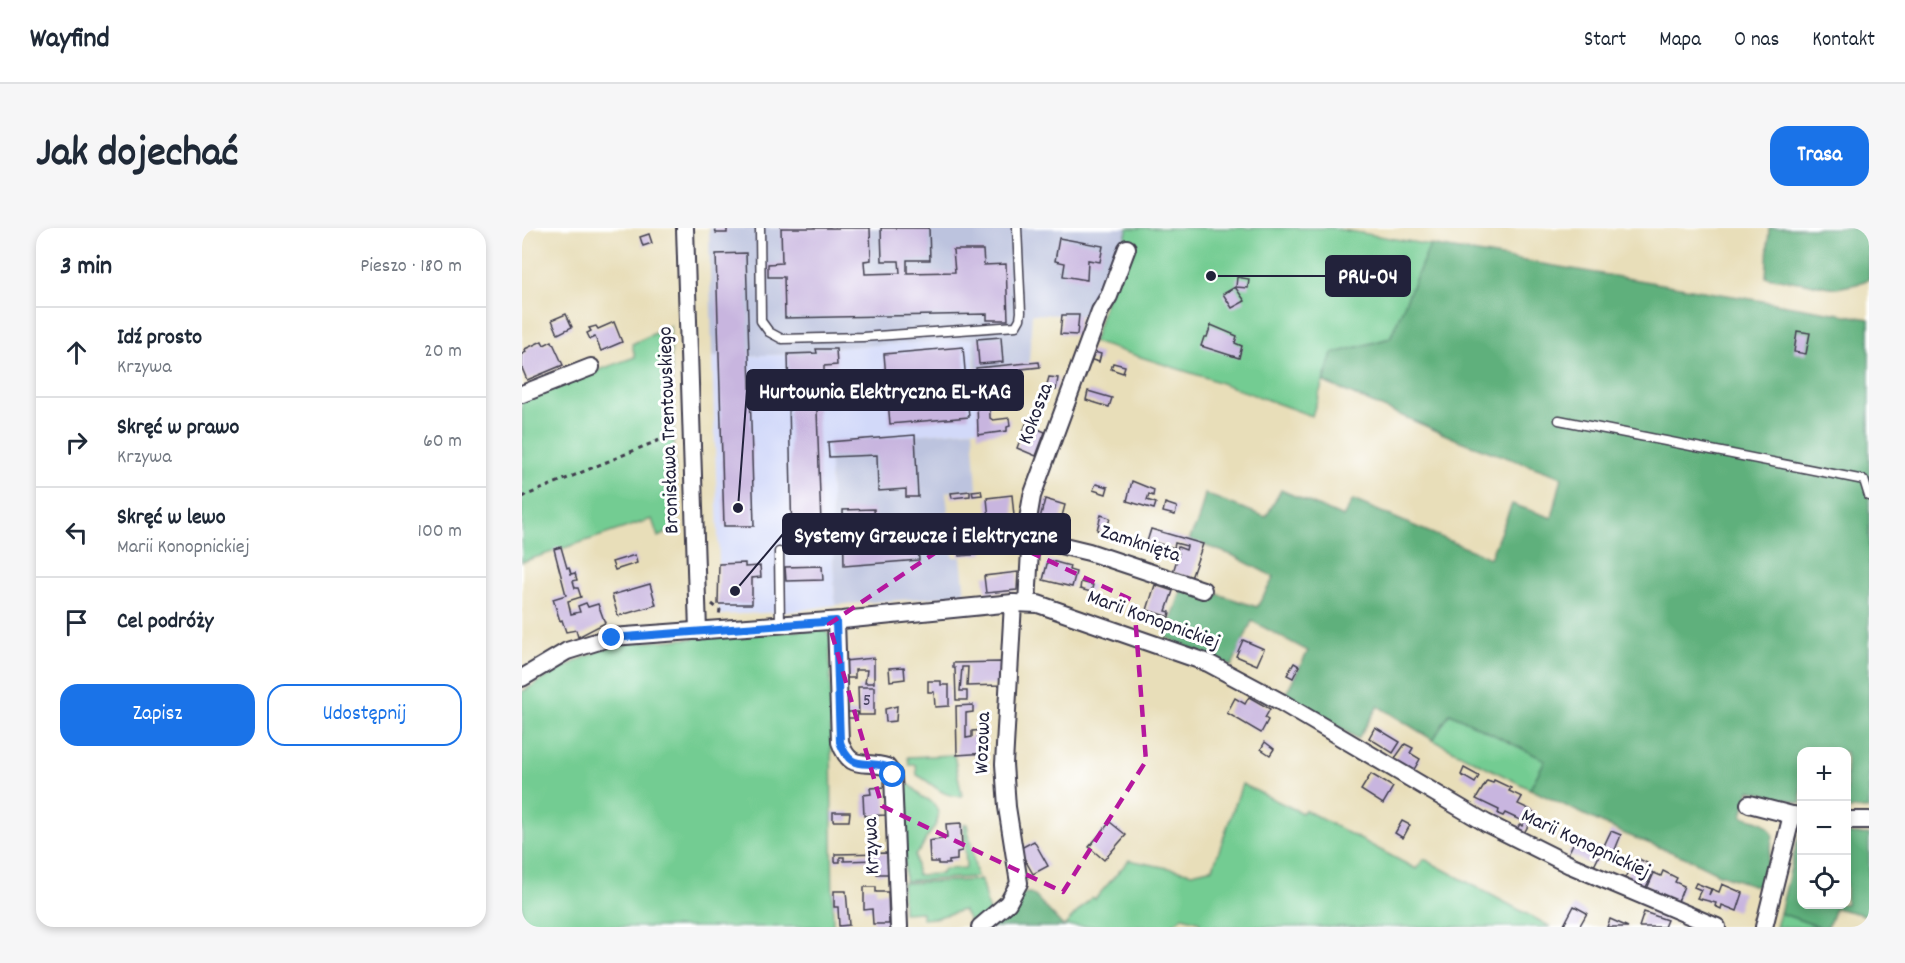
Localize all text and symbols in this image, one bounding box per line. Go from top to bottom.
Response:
text: Wayfind [30,21,110,61]
text: Start [1584,26,1626,56]
text: Mapa [1659,26,1701,56]
text: O nas [1734,26,1779,56]
text: Kontakt [1812,26,1875,56]
text: Jak dojechać [36,126,238,186]
button: Trasa [1770,126,1869,186]
text: 3 min [60,249,112,286]
text: Pieszo · 180 m [360,253,462,281]
callout: PRU-04 [1326,256,1410,296]
text: PRU-04 [1338,263,1398,294]
text: Idź prosto [117,323,202,354]
street label: Bronisława Trentowskiego [651,326,689,534]
icon: ahead [60,336,93,369]
text: 20 m [424,338,462,366]
text: Krzywa [117,354,172,382]
callout: Hurtownia Elektryczna EL-KAG [747,370,1023,410]
text: Hurtownia Elektryczna EL-KAG [759,378,1011,409]
street label: Kokosza [1012,378,1063,449]
text: Skręć w prawo [117,413,239,444]
icon: right [60,426,93,459]
text: 60 m [423,428,462,456]
text: Krzywa [117,444,172,472]
text: Skręć w lewo [117,503,226,534]
callout: Systemy Grzewcze i Elektryczne [783,514,1070,554]
icon: left [60,516,93,549]
text: 100 m [418,518,462,546]
street label: Zamknięta [1096,518,1185,572]
text: Systemy Grzewcze i Elektryczne [794,522,1058,553]
text: Marii Konopnickiej [117,534,250,562]
street label: Marii Konopnickiej [1082,583,1224,659]
icon: arrive [60,606,93,639]
text: Cel podróży [117,607,213,638]
route end [598,624,624,650]
button: Zapisz [60,684,255,746]
button: Udostępnij [267,684,462,746]
house number: 5 [863,689,871,714]
street label: Wozowa [968,710,1000,775]
map controls [1797,747,1851,909]
button: + [1797,747,1851,801]
route start [879,761,905,787]
button: − [1797,801,1851,855]
street label: Marii Konopnickiej [1515,802,1655,888]
street label: Krzywa [857,816,889,875]
button: locate [1797,855,1851,909]

